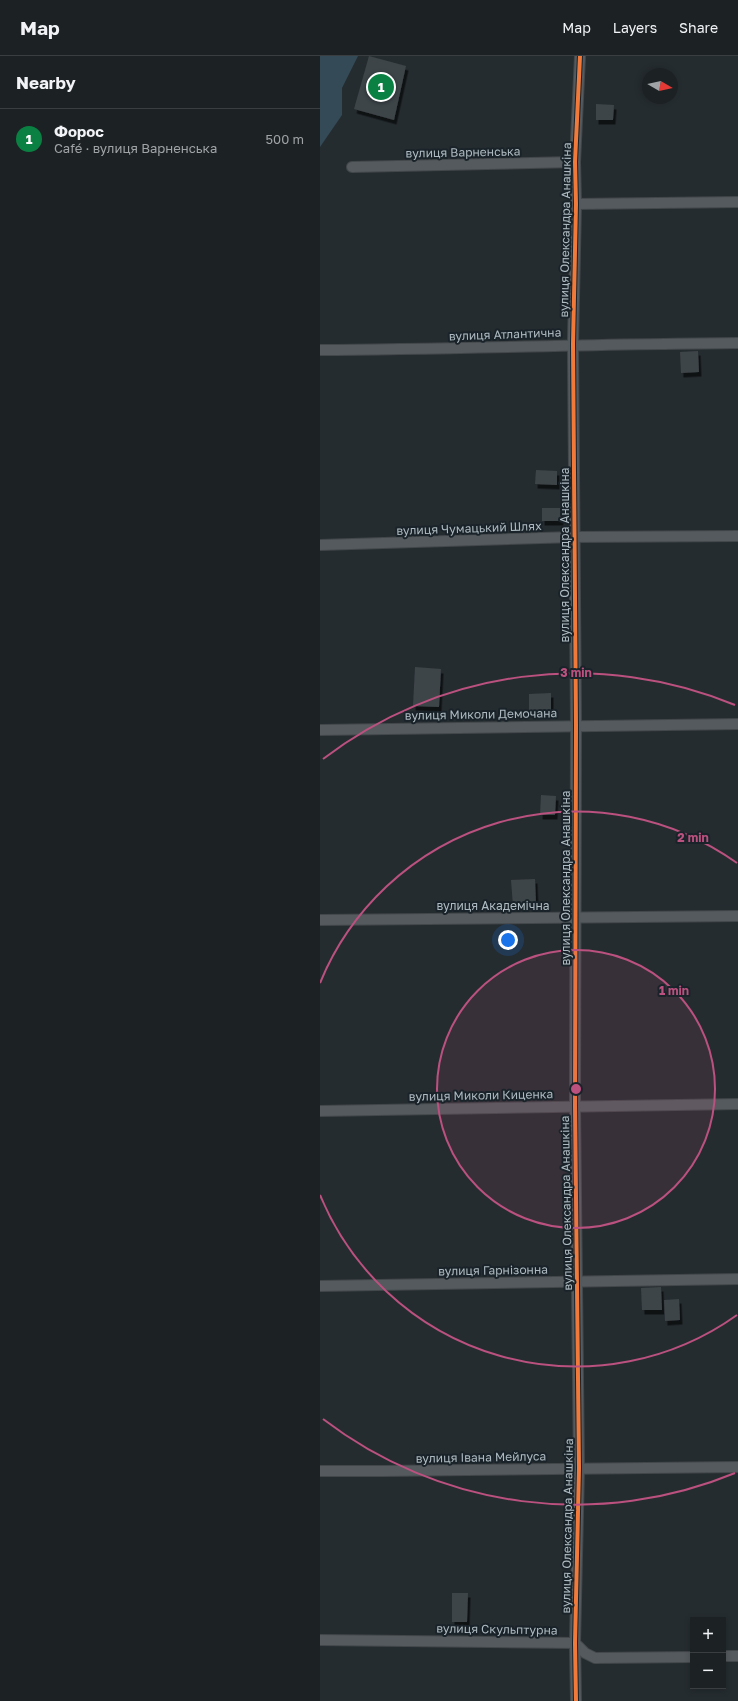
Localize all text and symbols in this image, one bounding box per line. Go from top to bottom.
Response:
text: Map [20,16,60,39]
text: Map [562,19,591,36]
text: Layers [613,19,657,36]
text: Share [679,19,718,36]
north arrow [642,68,678,104]
text: Nearby [16,72,76,93]
pin: 1 [368,72,394,102]
text: Форос [54,122,104,140]
text: 1 [26,131,32,147]
text: 500 m [266,131,304,147]
text: Café · вулиця Варненська [54,140,217,156]
street label: вулиця Олександра Анашкіна [556,142,574,318]
street label: вулиця Варненська [405,143,521,161]
street label: вулиця Атлантична [448,325,562,343]
street label: вулиця Олександра Анашкіна [557,467,572,643]
street label: вулиця Чумацький Шлях [396,518,542,538]
text: 3 min [560,665,592,680]
street label: вулиця Миколи Демочана [405,705,557,723]
street label: вулиця Олександра Анашкіна [558,790,573,966]
text: 2 min [677,830,709,845]
street label: вулиця Академічна [436,898,550,913]
your location [498,930,518,950]
text: 1 min [659,983,689,998]
centre of rings [569,1082,583,1096]
street label: вулиця Миколи Киценка [409,1086,553,1104]
street label: вулиця Олександра Анашкіна [557,1115,575,1291]
street label: вулиця Гарнізонна [438,1262,548,1278]
street label: вулиця Олександра Анашкіна [558,1438,576,1614]
street label: вулиця Івана Мейлуса [416,1448,546,1466]
map controls [690,1617,726,1689]
button: + [690,1617,726,1653]
street label: вулиця Скульптурна [436,1620,558,1638]
button: − [690,1653,726,1689]

